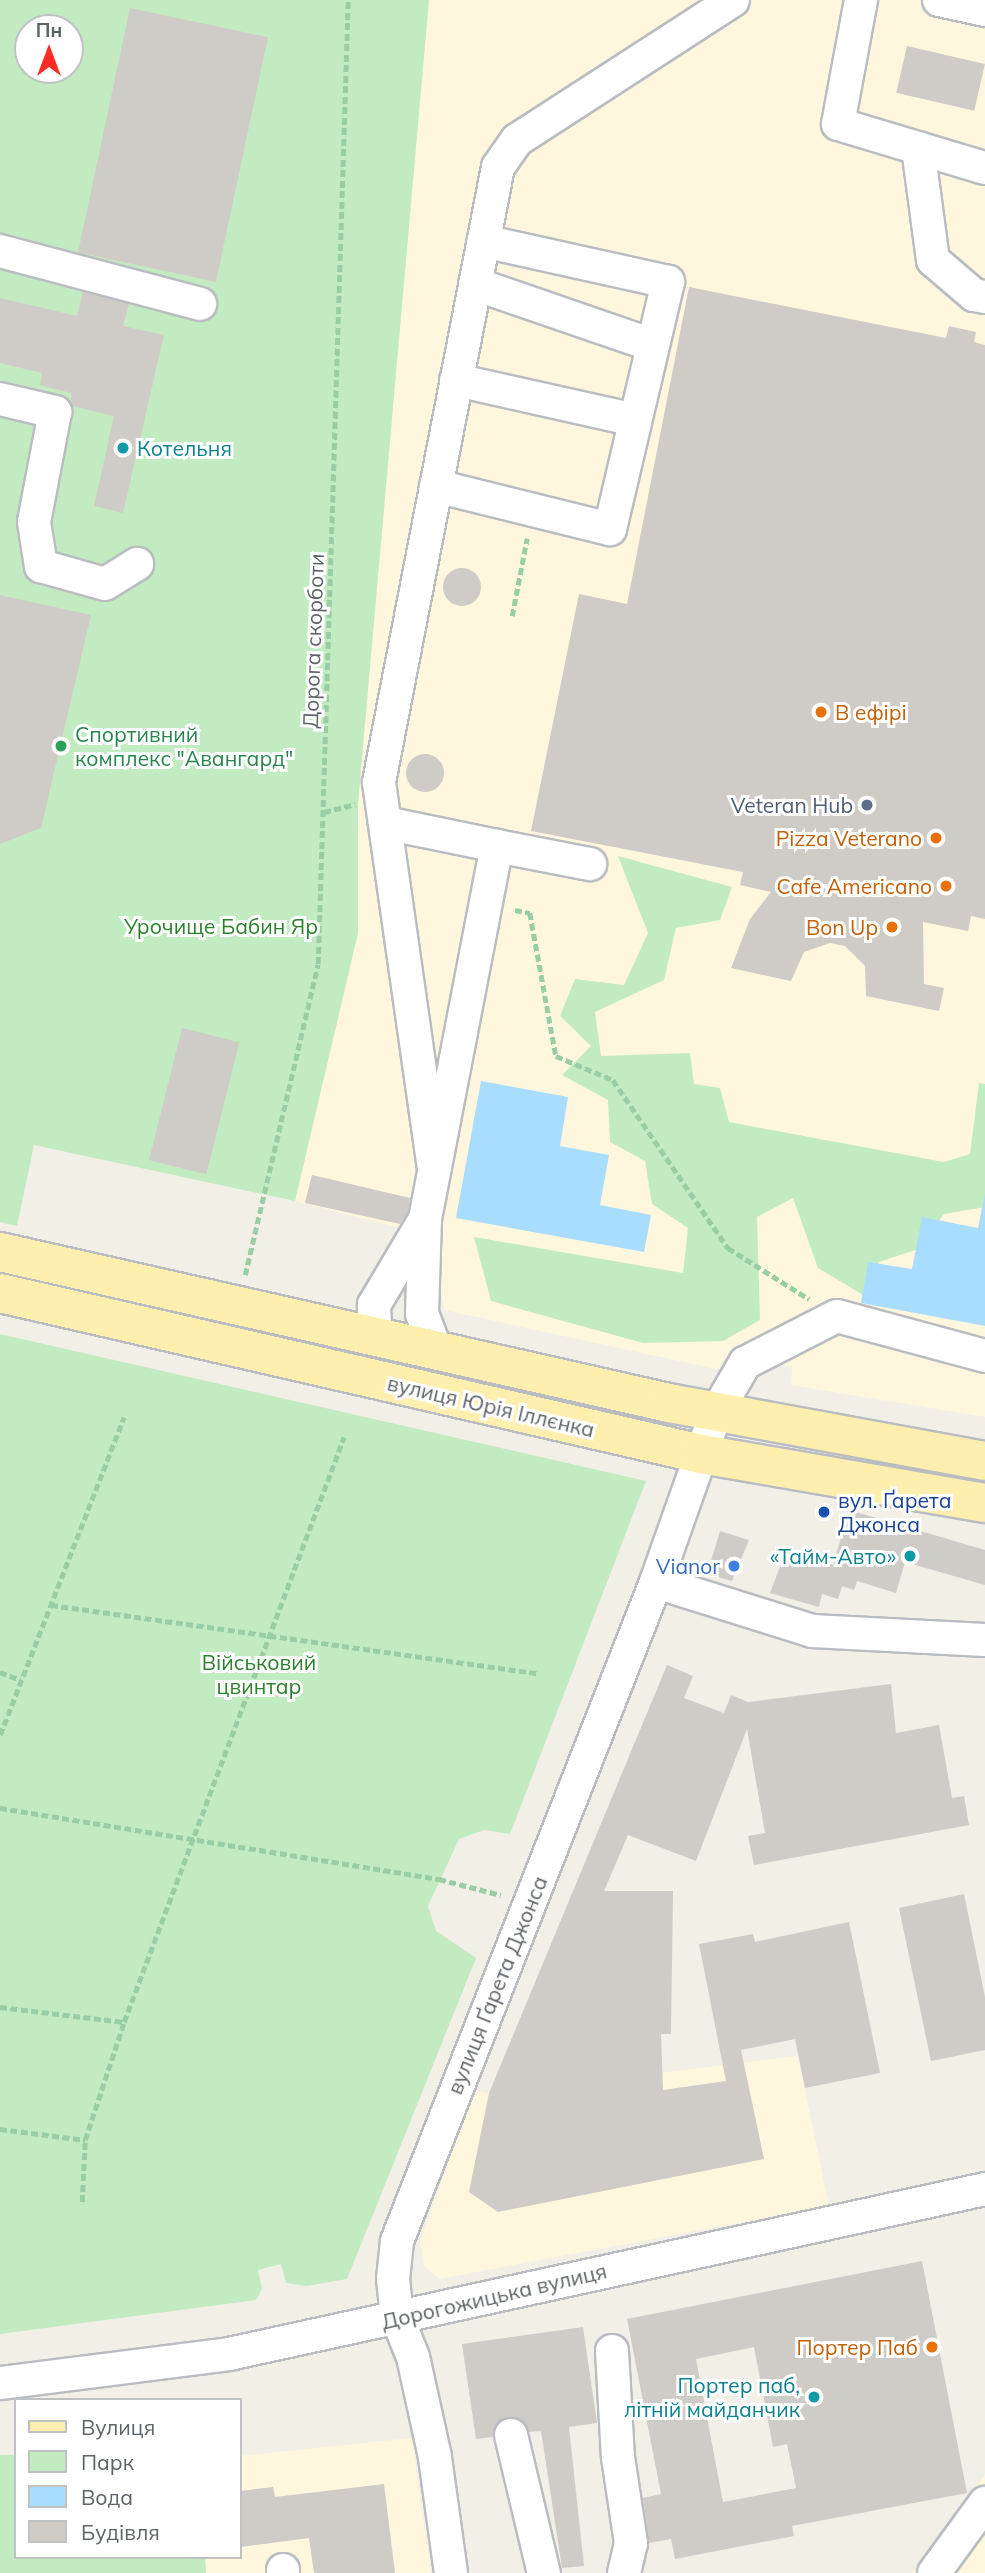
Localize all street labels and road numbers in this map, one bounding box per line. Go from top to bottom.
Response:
street label: Дорога скорботи [297,553,329,729]
street label: вулиця Юрія Іллєнка [385,1370,597,1442]
street label: вулиця Ґарета Джонса [442,1872,552,2098]
street label: Дорогожицька вулиця [379,2258,609,2334]

